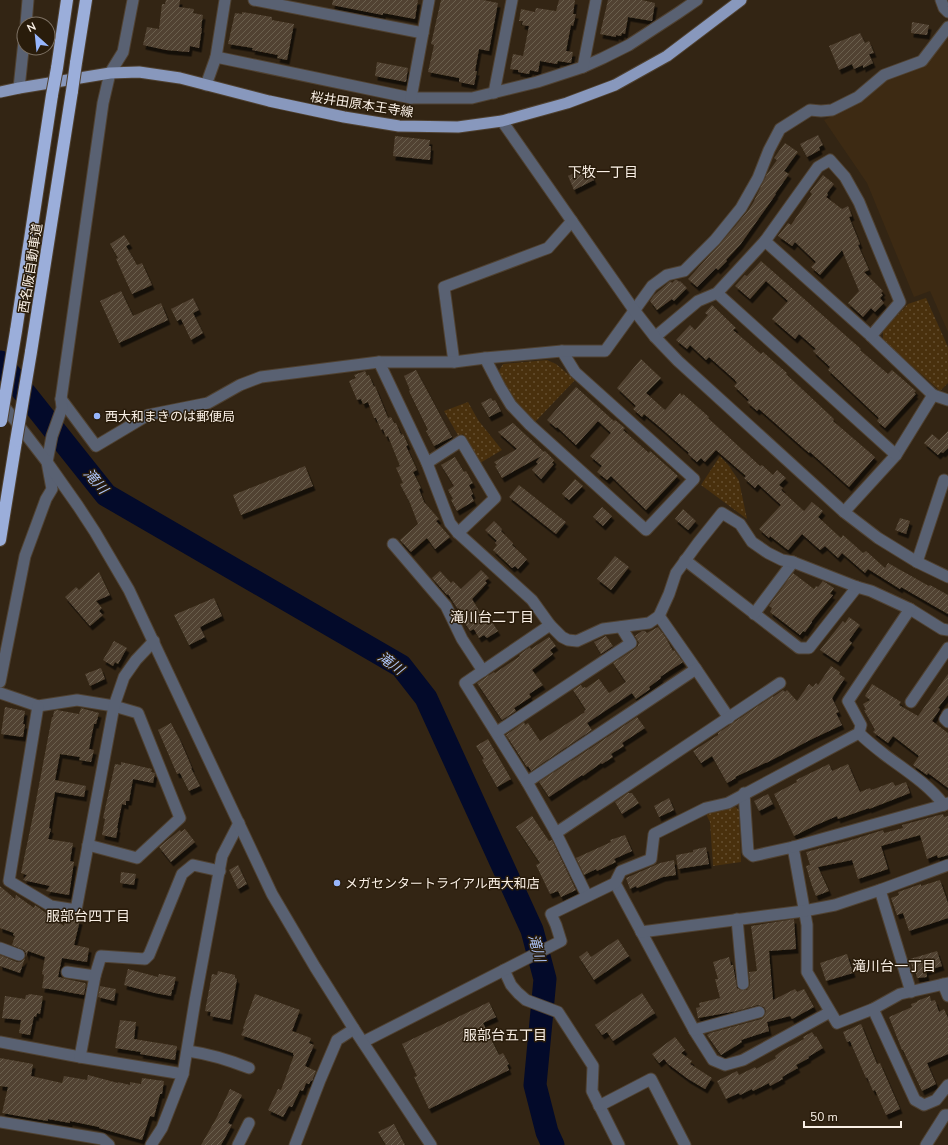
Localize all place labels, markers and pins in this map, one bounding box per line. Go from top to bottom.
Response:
place label: 西大和まきのは郵便局 [105,408,235,426]
marker: 西大和まきのは郵便局 [92,411,102,421]
place label: メガセンタートライアル西大和店 [345,875,540,893]
marker: メガセンタートライアル西大和店 [332,878,342,888]

